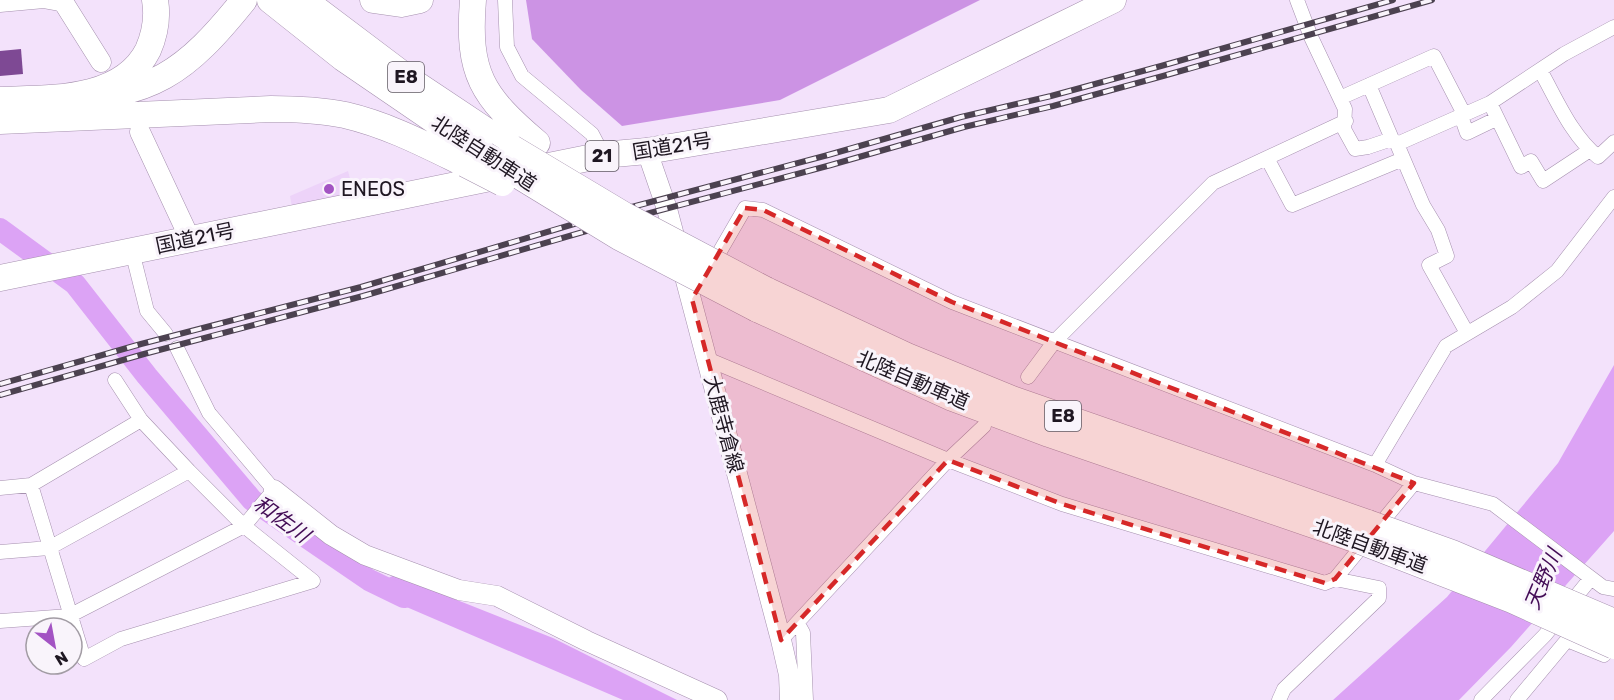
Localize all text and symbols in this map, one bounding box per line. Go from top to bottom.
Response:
road number: E8 [388,62,424,92]
street label: 北陸自動車道 [427,110,541,196]
street label: 国道21号 [630,128,714,164]
road number: 21 [586,141,618,171]
place label: ENEOS [341,177,405,201]
marker: ENEOS [322,182,336,196]
street label: 国道21号 [153,218,237,258]
street label: 北陸自動車道 [853,346,973,414]
street label: 大鹿寺倉線 [699,373,749,475]
road number: E8 [1045,401,1081,431]
water label: 和佐川 [249,490,316,549]
street label: 北陸自動車道 [1310,514,1430,578]
water label: 天野川 [1519,543,1568,613]
north arrow [24,616,84,676]
text: N [52,647,71,670]

